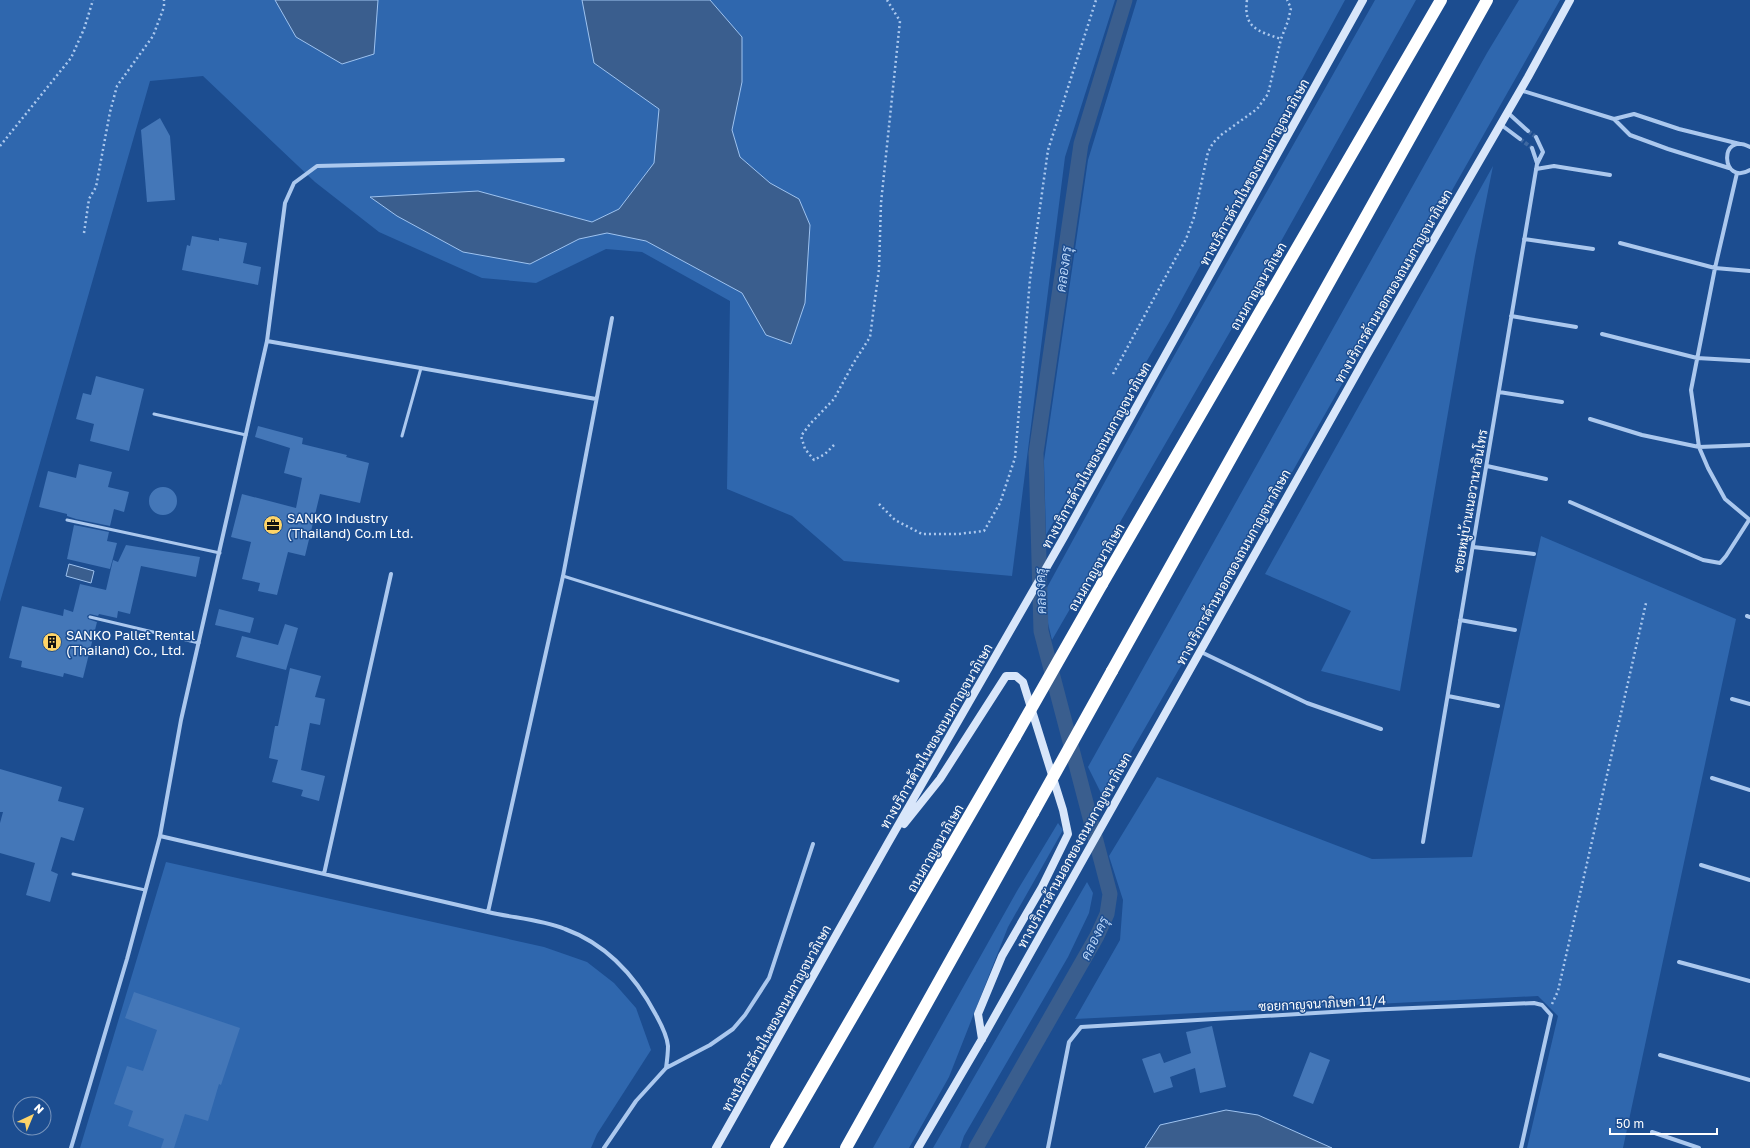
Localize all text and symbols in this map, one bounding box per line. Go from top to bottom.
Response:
street label: ทางบริการด้านในของถนนกาญจนาภิเษก [1195,75,1313,269]
street label: ทางบริการด้านนอกของถนนกาญจนาภิเษก [1330,186,1456,386]
street label: ถนนกาญจนาภิเษก [1226,239,1291,333]
water label: คลองครุ [1051,244,1077,293]
street label: ทางบริการด้านในของถนนกาญจนาภิเษก [1037,358,1155,552]
street label: ซอยหมู่บ้านเนอวานาอินโทร [1449,428,1492,574]
street label: ทางบริการด้านนอกของถนนกาญจนาภิเษก [1171,466,1295,668]
place label: SANKO Industry (Thailand) Co.m Ltd. [287,510,414,541]
office icon: SANKO Industry (Thailand) Co.m Ltd. [262,514,284,536]
street label: ถนนกาญจนาภิเษก [1064,520,1129,614]
water label: คลองครุ [1031,566,1051,614]
place label: SANKO Pallet Rental (Thailand) Co., Ltd. [66,627,195,658]
building icon: SANKO Pallet Rental (Thailand) Co., Ltd. [41,631,63,653]
street label: ทางบริการด้านในของถนนกาญจนาภิเษก [875,640,997,832]
street label: ทางบริการด้านนอกของถนนกาญจนาภิเษก [1012,749,1136,951]
street label: ถนนกาญจนาภิเษก [903,801,968,895]
water label: คลองครุ [1076,912,1114,963]
street label: ทางบริการด้านในของถนนกาญจนาภิเษก [717,921,835,1115]
street label: ซอยกาญจนาภิเษก 11/4 [1258,992,1386,1015]
north arrow [12,1096,52,1136]
text: N [32,1101,47,1116]
scale bar [1610,1110,1717,1136]
text: 50 m [1616,1116,1644,1131]

